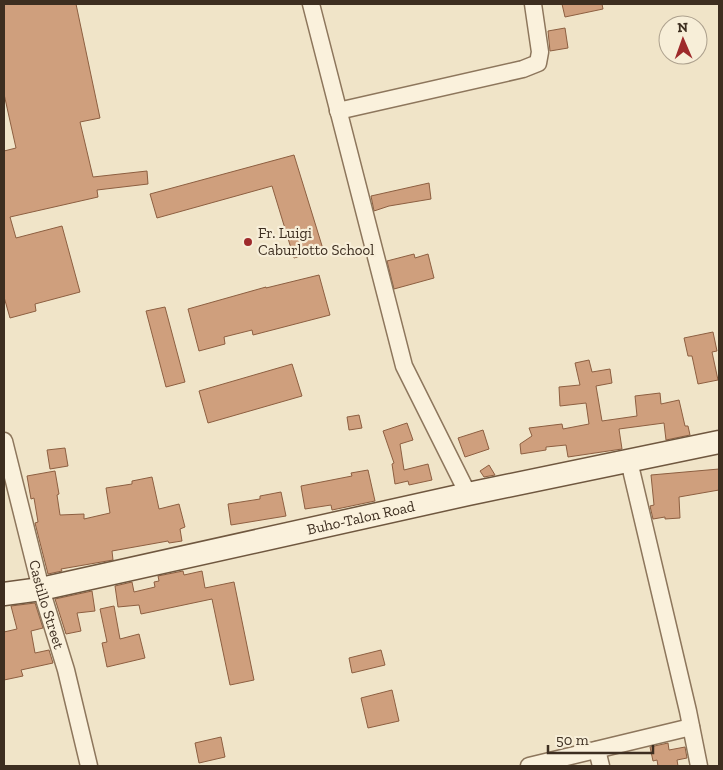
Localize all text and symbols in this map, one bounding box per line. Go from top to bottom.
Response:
north arrow [658,15,708,65]
text: N [677,19,689,36]
place label: Fr. Luigi Caburlotto School [258,224,374,259]
marker: Fr. Luigi Caburlotto School [242,236,254,248]
street label: Buho-Talon Road [305,497,417,539]
street label: Castillo Street [25,558,68,652]
scale bar [548,722,653,754]
text: 50 m [556,731,589,749]

